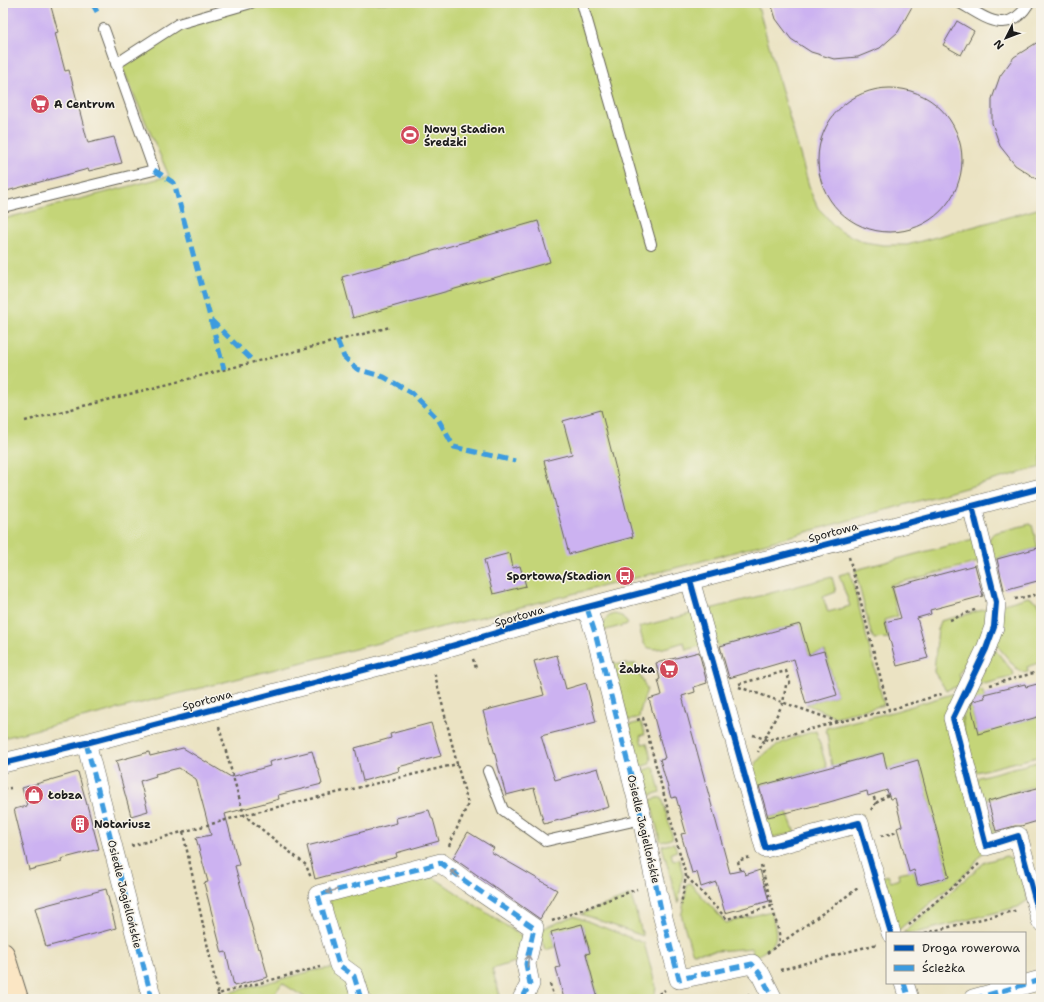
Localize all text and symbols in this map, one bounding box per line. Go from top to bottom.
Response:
north arrow [986,18,1026,58]
text: N [990,36,1007,53]
supermarket icon: A Centrum [29,93,51,115]
place label: A Centrum [54,97,115,112]
place label: Nowy Stadion Średzki [424,122,505,150]
sports icon: Nowy Stadion Średzki [399,124,421,146]
street label: Sportowa [807,519,860,546]
bus stop icon: Sportowa/Stadion [614,565,636,587]
place label: Sportowa/Stadion [507,569,612,584]
street label: Sportowa [493,602,546,631]
supermarket icon: Żabka [658,658,680,680]
place label: Żabka [619,661,655,677]
street label: Sportowa [181,687,234,714]
street label: Osiedle Jagiellońskie [624,773,663,885]
shop icon: Łobza [23,784,45,806]
place label: Łobza [47,788,83,803]
building icon: Notariusz [69,813,91,835]
place label: Notariusz [94,817,151,832]
street label: Osiedle Jagiellońskie [104,838,145,950]
one-way arrow [450,869,461,878]
one-way arrow [326,888,339,896]
legend [886,932,1026,984]
text: Droga rowerowa [922,940,1021,956]
one-way arrow [524,955,531,968]
text: Ścieżka [922,960,965,976]

